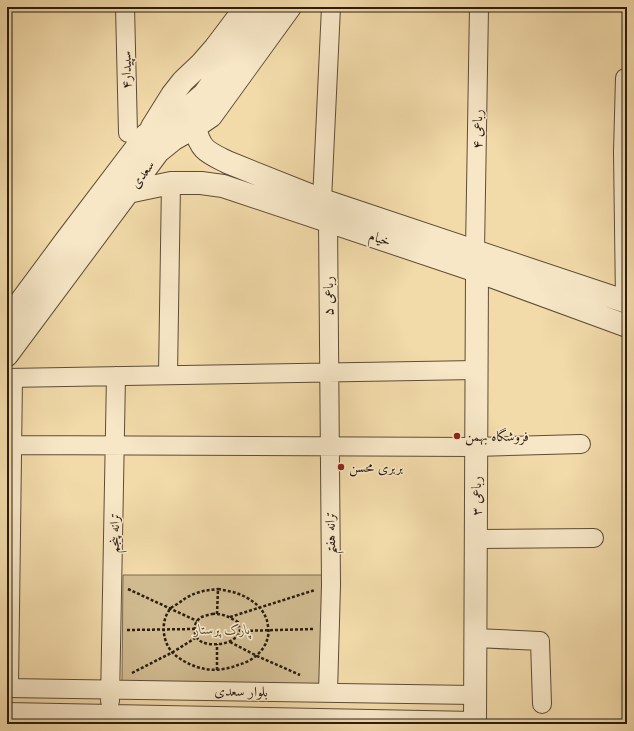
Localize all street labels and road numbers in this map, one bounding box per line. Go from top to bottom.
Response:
street label: سپیدار۴ [117,51,136,89]
street label: رباعی ۴ [468,109,487,149]
street label: سعدی [126,156,159,192]
street label: خیام [365,226,393,254]
street label: رباعی ۵ [319,276,338,316]
street label: رباعی ۳ [467,476,486,516]
street label: ترانه هفتم [321,511,344,555]
street label: ترانه پنجم [105,513,128,553]
street label: بلوار سعدی [214,682,268,701]

